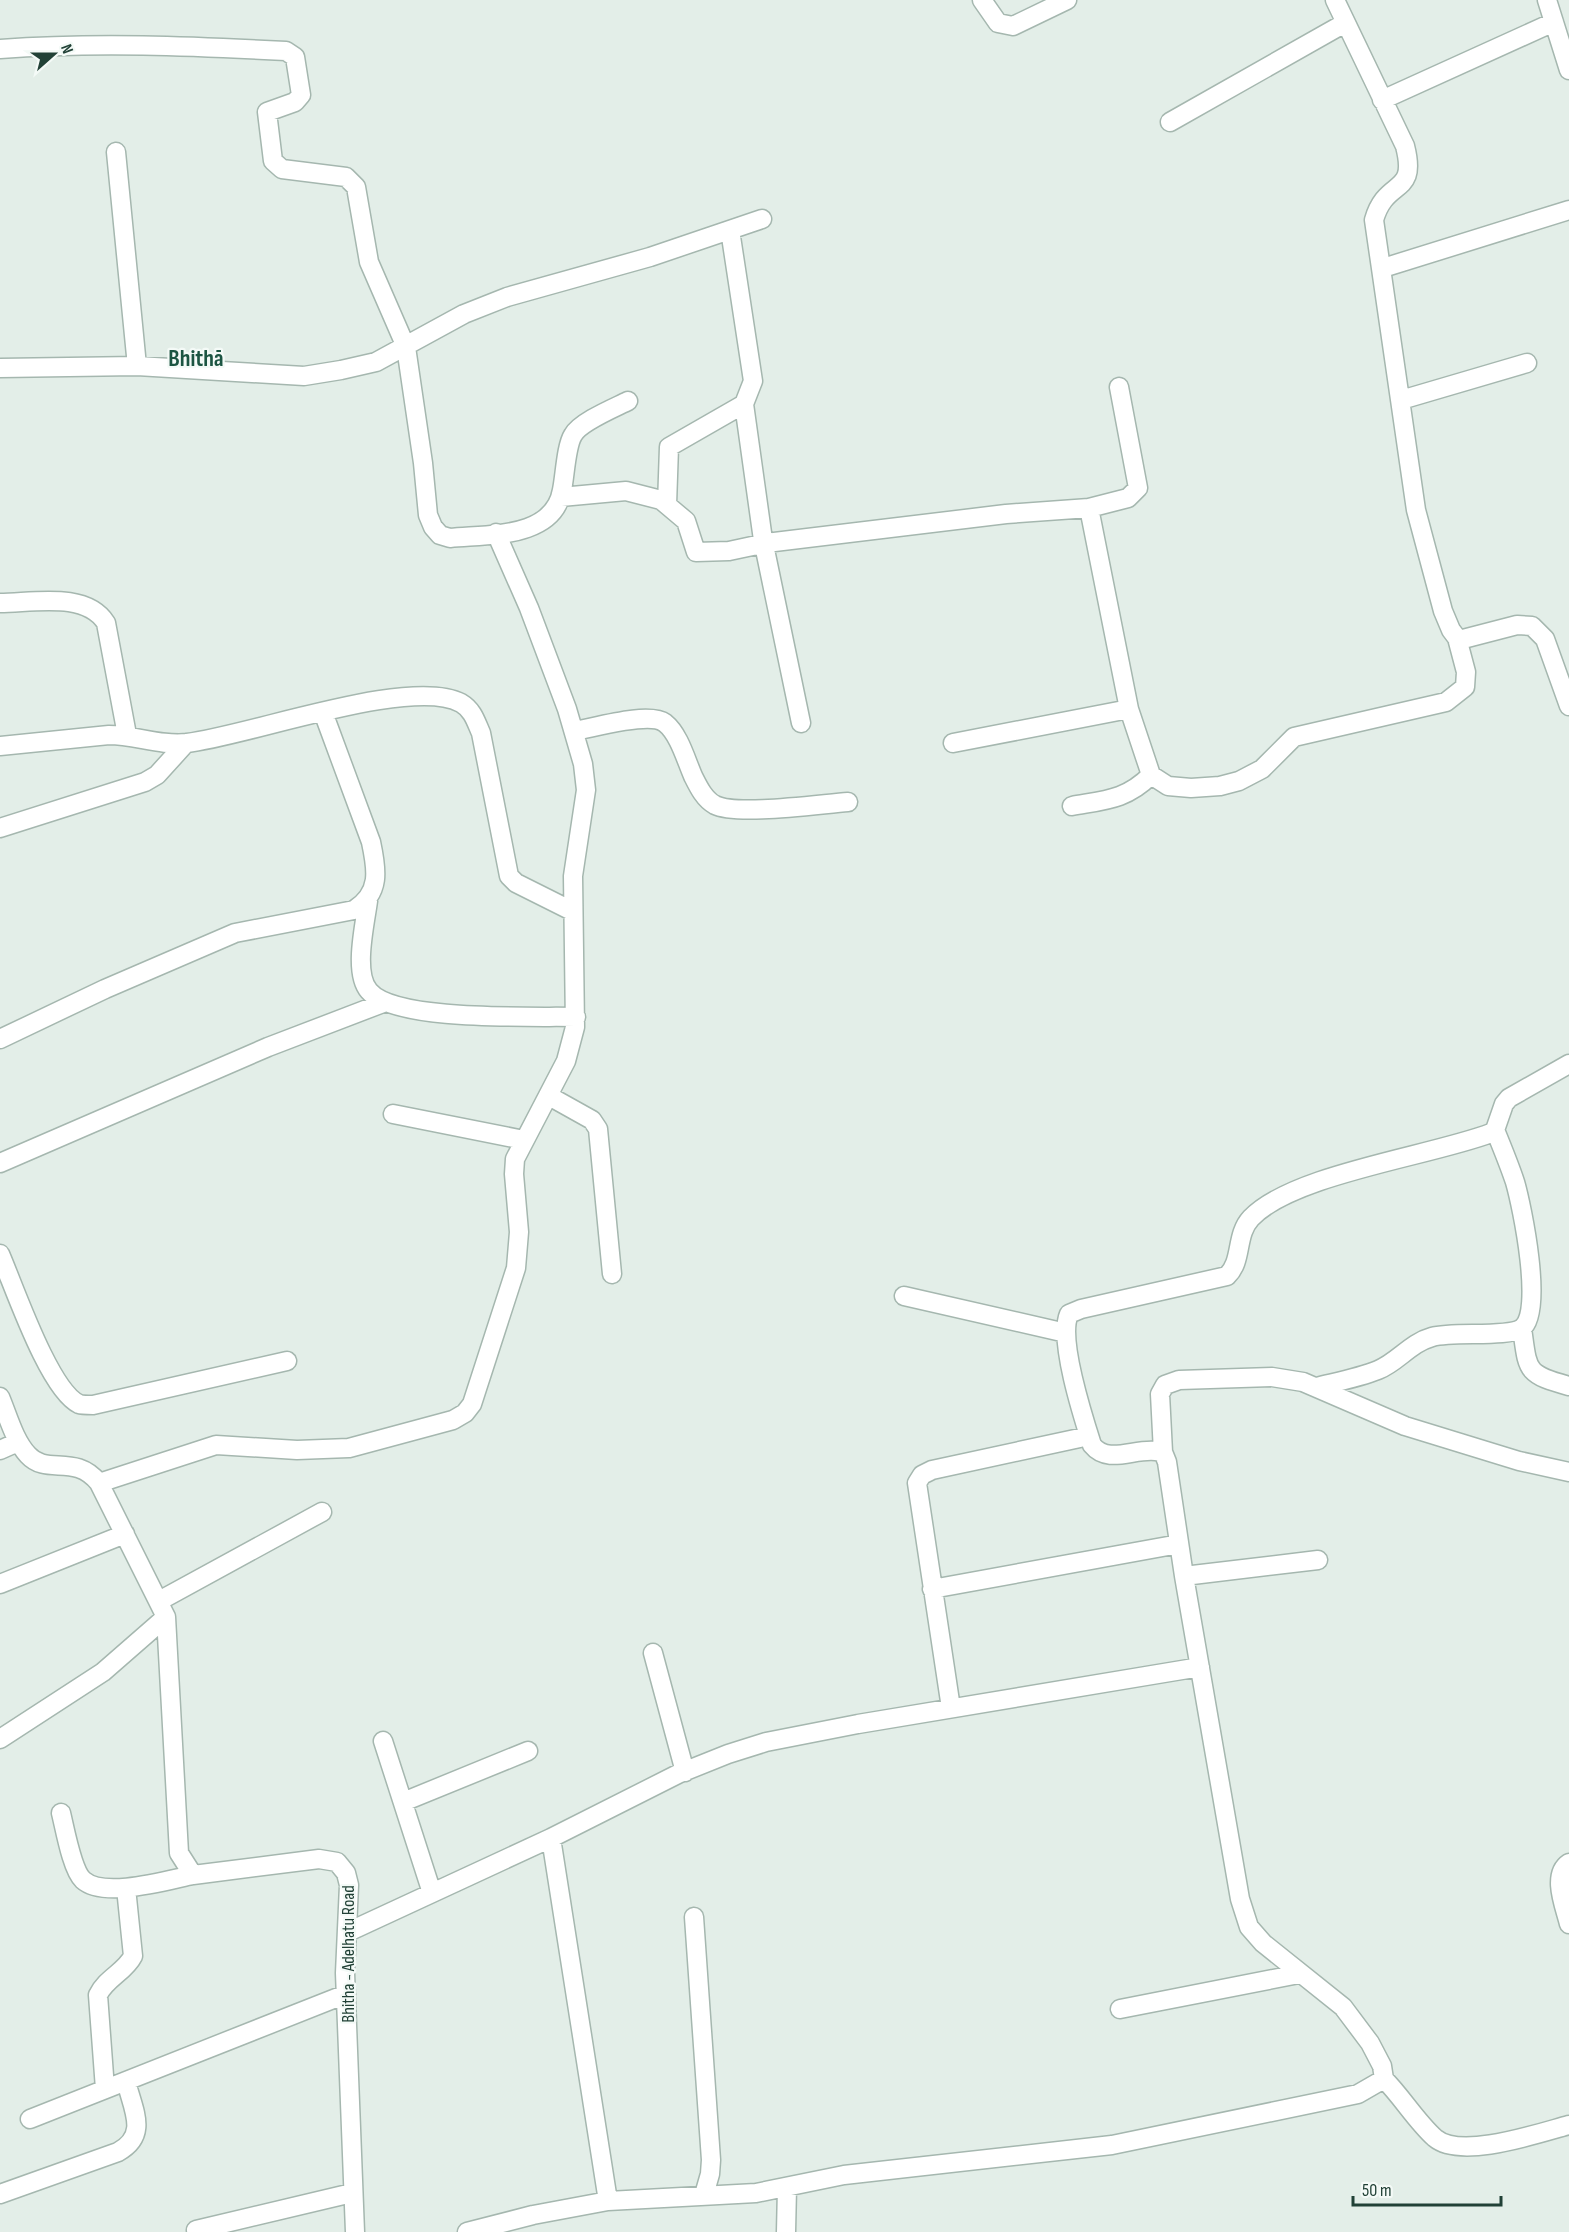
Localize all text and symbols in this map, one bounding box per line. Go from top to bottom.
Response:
north arrow [24,24,84,84]
text: N [56,42,77,57]
district label: Bhithā [168,344,224,373]
street label: Bhitha - Adelhatu Road [338,1885,359,2023]
scale bar [1353,2169,1502,2207]
text: 50 m [1362,2180,1392,2201]

